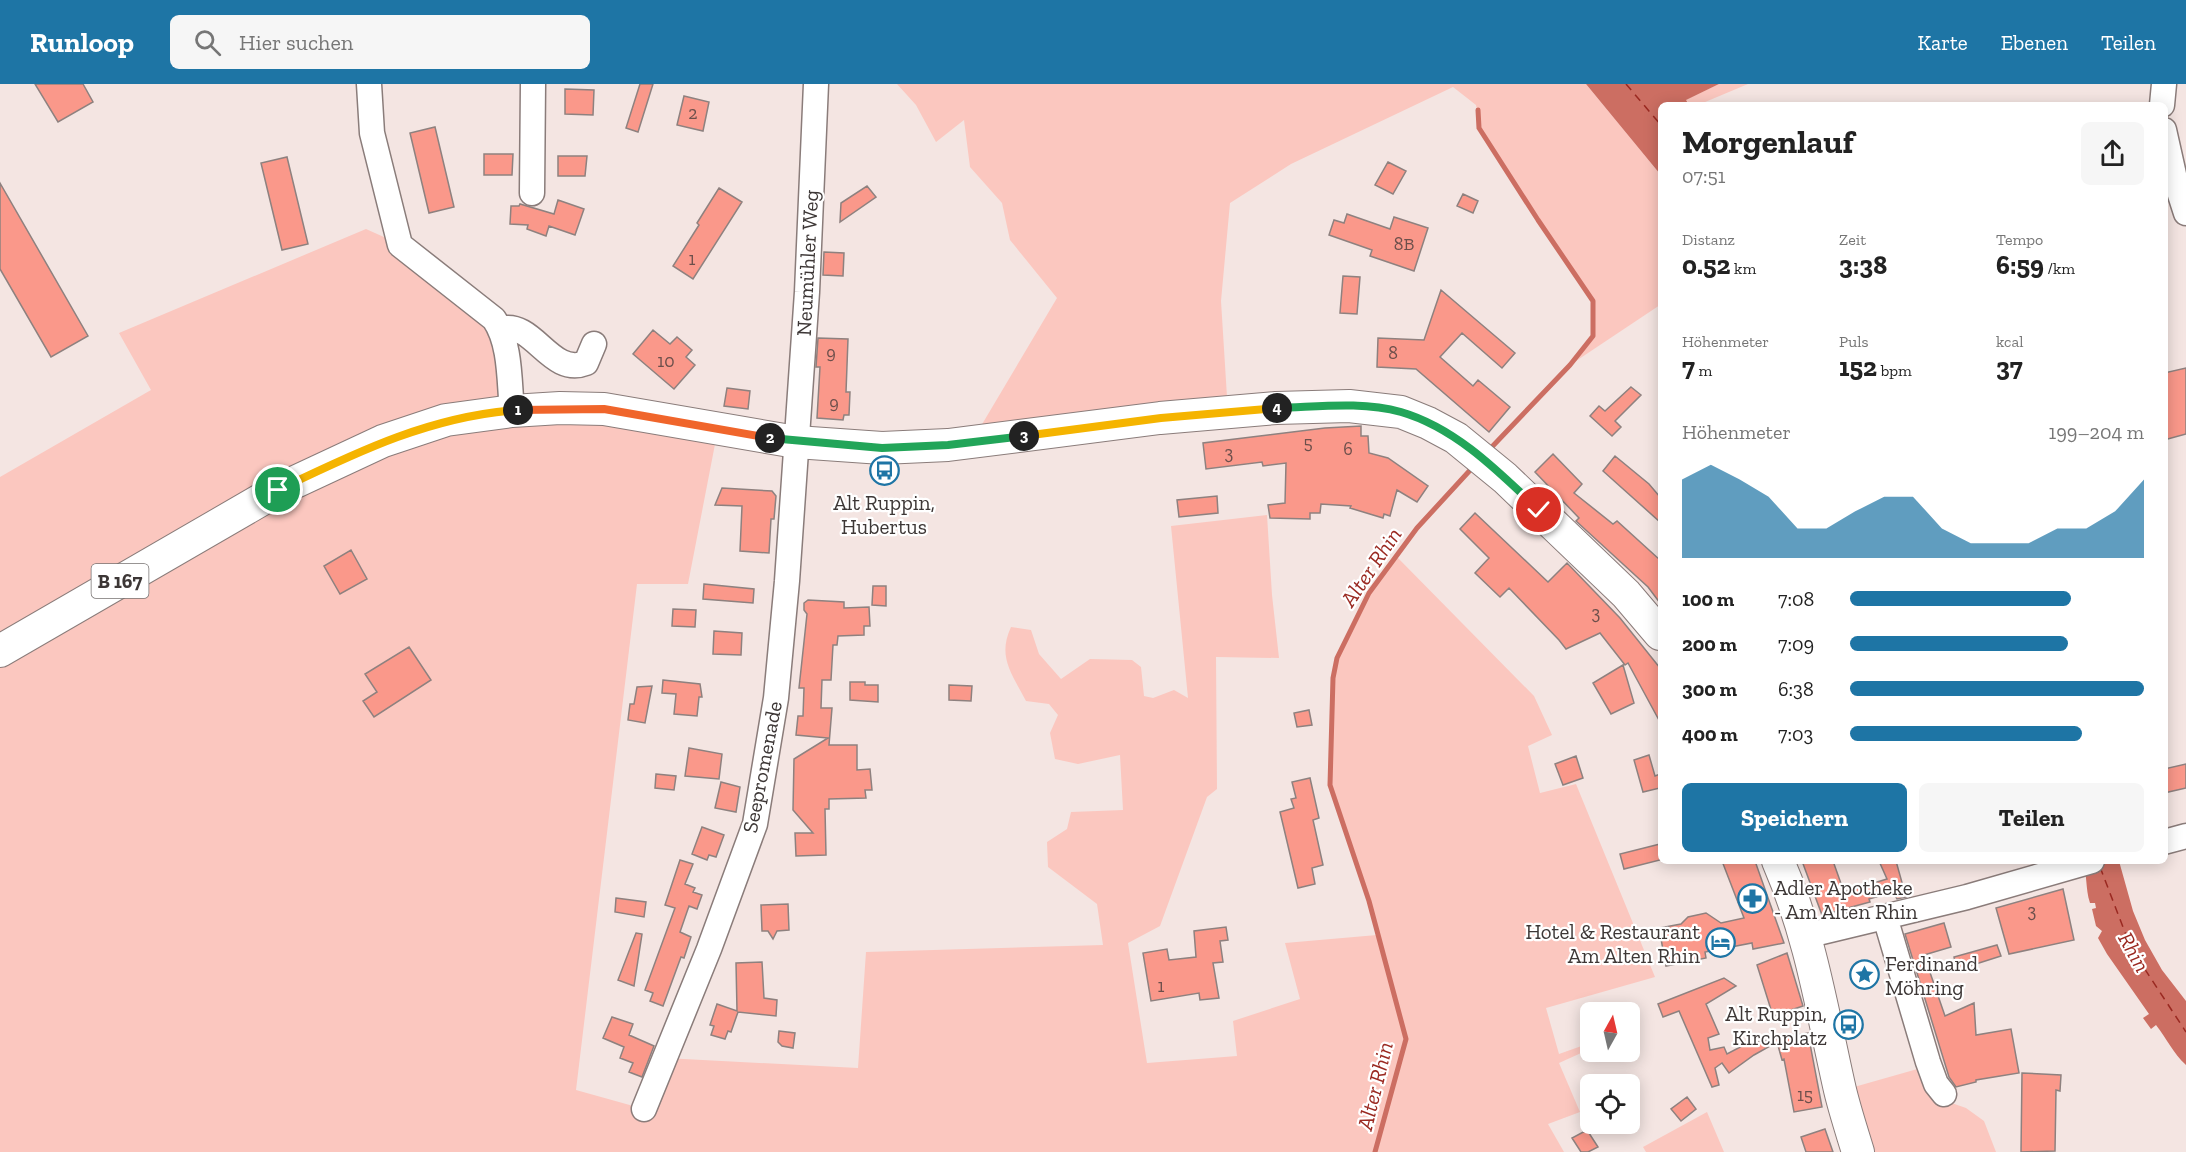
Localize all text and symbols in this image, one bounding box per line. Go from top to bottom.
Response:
search box [170,15,590,69]
text: Runloop [30,26,134,59]
icon: search [191,26,224,59]
text: Hier suchen [239,29,353,56]
text: Karte [1918,30,1968,55]
text: Ebenen [2001,30,2068,55]
text: Teilen [2101,30,2156,55]
house number: 2 [688,102,698,124]
text: Morgenlauf [1682,122,1854,161]
button: share [2081,122,2144,185]
text: 07:51 [1682,164,1725,188]
street label: Neumühler Weg [791,189,823,337]
text: Distanz [1682,230,1735,249]
text: Zeit [1839,230,1866,249]
text: Tempo [1996,230,2043,249]
house number: 8B [1394,233,1414,255]
house number: 1 [689,248,696,270]
text: 0.52 [1682,249,1730,281]
text: 3:38 [1839,249,1887,281]
text: 6:59 [1996,249,2044,281]
text: km [1730,259,1756,278]
text: /km [2044,259,2075,278]
text: Höhenmeter [1682,332,1769,351]
text: Puls [1839,332,1868,351]
text: kcal [1996,332,2023,351]
house number: 9 [826,342,836,364]
house number: 8 [1388,342,1398,364]
house number: 10 [657,350,675,372]
text: 7 [1682,351,1695,383]
text: 152 [1839,351,1877,383]
text: 37 [1996,351,2023,383]
text: m [1695,361,1712,380]
text: bpm [1877,361,1912,380]
house number: 9 [829,392,839,414]
pin: 4 [1262,393,1292,423]
pin: 1 [503,395,533,425]
text: 4 [1272,398,1282,417]
text: 1 [515,400,521,419]
text: Höhenmeter [1682,420,1791,444]
text: 199–204 m [2048,420,2144,444]
pin: 3 [1009,421,1039,451]
pin: 2 [755,423,785,453]
text: 3 [1020,426,1028,445]
text: 2 [766,428,774,447]
house number: 5 [1303,432,1313,454]
house number: 6 [1343,438,1353,460]
house number: 3 [1225,442,1234,464]
bus stop icon: Alt Ruppin, Hubertus [868,455,900,487]
pin [252,464,303,515]
icon: arrive [261,473,294,506]
pin [1513,484,1564,535]
place label: Alt Ruppin, Hubertus [833,490,935,539]
icon: check [1522,493,1555,526]
water label: Alter Rhin [1334,522,1407,613]
road number: B 167 [92,564,148,598]
text: 100 m [1682,587,1734,611]
text: 7:08 [1778,587,1814,611]
house number: 3 [1592,602,1601,624]
text: 200 m [1682,632,1737,656]
text: 7:09 [1778,632,1814,656]
text: 300 m [1682,677,1737,701]
text: 6:38 [1778,677,1814,701]
street label: Seepromenade [737,699,787,835]
text: 400 m [1682,722,1738,746]
text: 7:03 [1778,722,1813,746]
button: Speichern [1682,783,1907,852]
button: Teilen [1919,783,2144,852]
place label: Adler Apotheke - Am Alten Rhin [1774,875,1918,924]
pharmacy icon: Adler Apotheke - Am Alten Rhin [1737,883,1769,915]
house number: 3 [2028,900,2037,922]
place label: Hotel & Restaurant Am Alten Rhin [1525,919,1700,968]
hotel icon: Hotel & Restaurant Am Alten Rhin [1705,927,1737,959]
water label: Rhin [2112,927,2156,977]
place label: Ferdinand Möhring [1885,951,1979,1000]
place icon: Ferdinand Möhring [1848,959,1880,991]
house number: 1 [1158,975,1165,997]
place label: Alt Ruppin, Kirchplatz [1725,1001,1827,1050]
north arrow [1580,1002,1640,1062]
map controls [1580,1002,1640,1134]
bus stop icon: Alt Ruppin, Kirchplatz [1832,1009,1864,1041]
water label: Alter Rhin [1351,1039,1399,1134]
button: locate [1580,1074,1640,1134]
house number: 15 [1797,1084,1813,1106]

